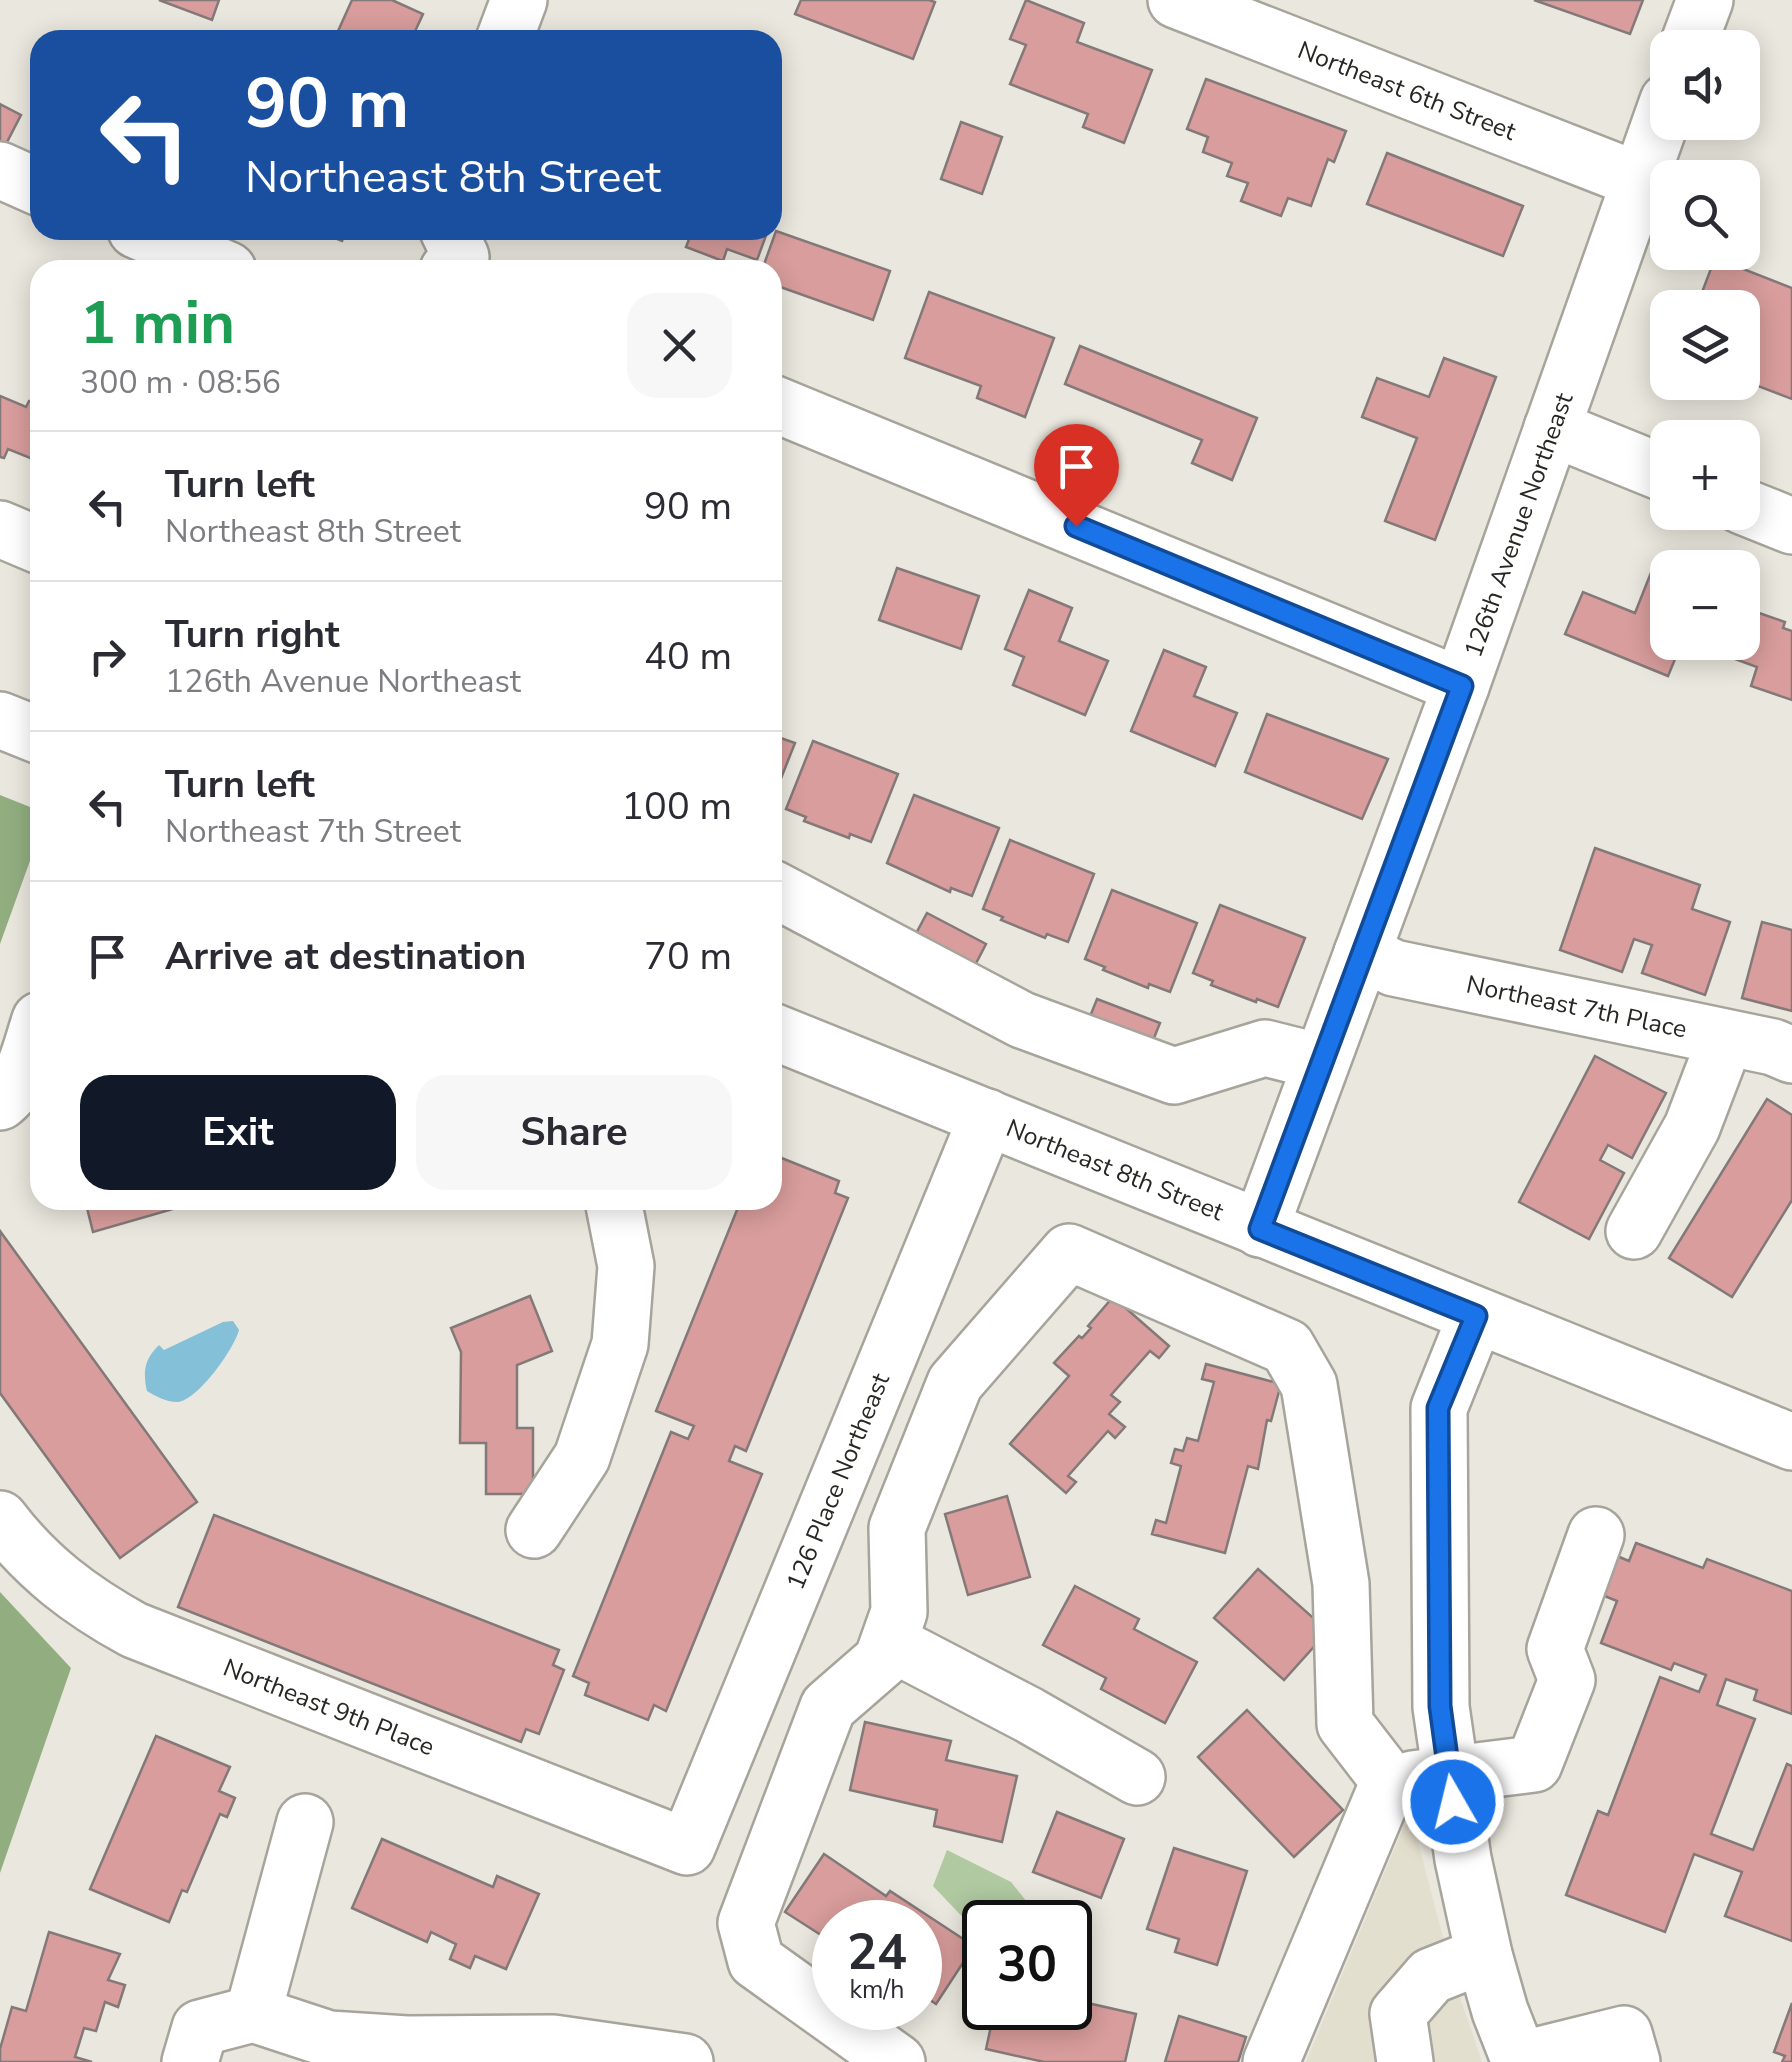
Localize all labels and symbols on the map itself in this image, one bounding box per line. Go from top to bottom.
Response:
street label: Northeast 6th Street [1293,33,1521,149]
street label: 126th Avenue Northeast [1457,388,1582,662]
pin [1034,424,1119,527]
street label: Northeast 7th Place [1463,968,1690,1047]
street label: Northeast 8th Street [1001,1111,1229,1229]
street label: 126 Place Northeast [779,1368,898,1595]
street label: Northeast 9th Place [218,1651,439,1764]
position arrow [1401,1750,1505,1854]
speed limit sign: 30 [962,1900,1092,2030]

